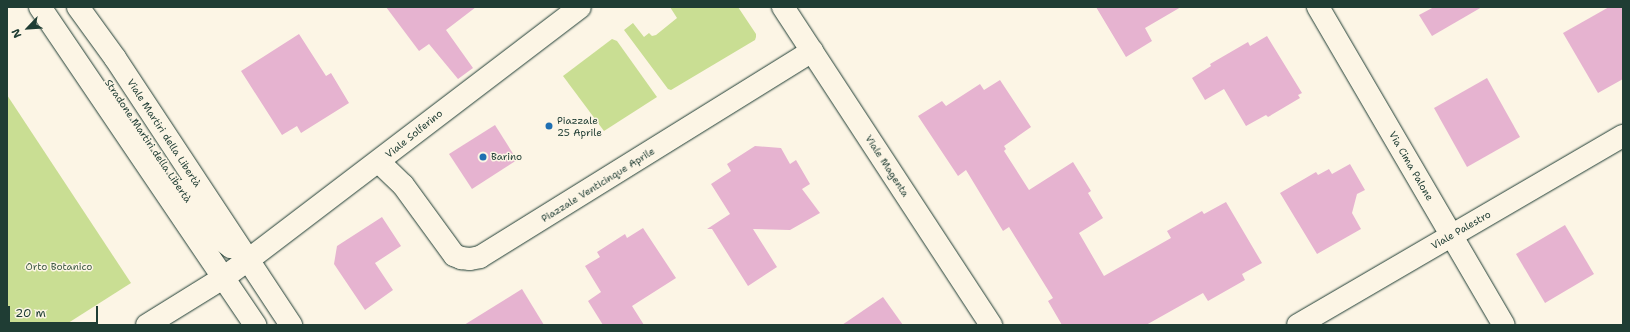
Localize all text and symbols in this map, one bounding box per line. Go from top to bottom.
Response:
north arrow [8,8,48,48]
text: N [8,26,25,40]
street label: Stradone Martiri della Libertà [102,77,194,205]
street label: Viale Martiri della Libertà [125,77,203,189]
street label: Viale Solferino [383,107,445,161]
place label: Piazzale 25 Aprile [557,114,602,138]
marker: Piazzale 25 Aprile [544,121,554,131]
street label: Via Cima Palone [1386,129,1436,203]
street label: Viale Magenta [863,133,911,199]
street label: Piazzale Venticinque Aprile [539,145,657,225]
place label: Barino [491,151,522,163]
marker: Barino [478,152,488,162]
street label: Viale Palestro [1429,208,1493,252]
park label: Orto Botanico [26,261,92,273]
scale bar [10,298,100,324]
text: 20 m [15,305,46,321]

